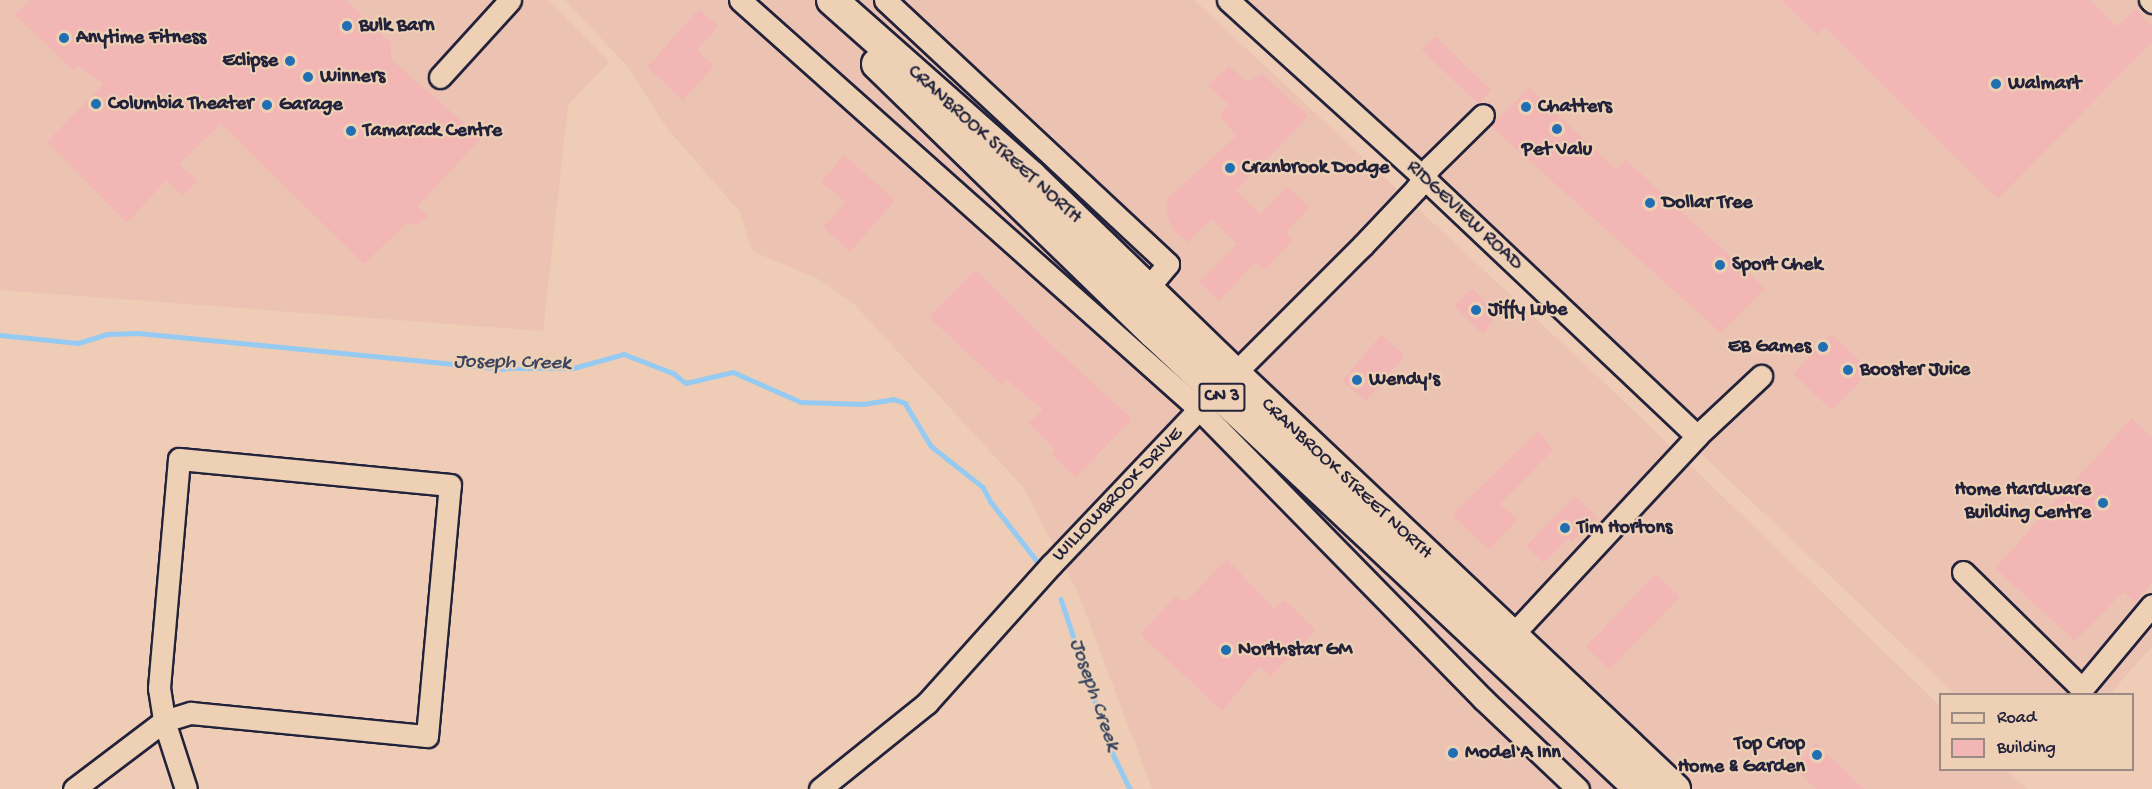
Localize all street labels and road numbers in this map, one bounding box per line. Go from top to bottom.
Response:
street label: CRANBROOK STREET NORTH [902,60,1086,230]
street label: RIDGEVIEW ROAD [1401,156,1527,276]
road number: CN 3 [1198,382,1246,412]
street label: CRANBROOK STREET NORTH [1255,393,1437,565]
street label: WILLOWBROOK DRIVE [1048,423,1188,567]

